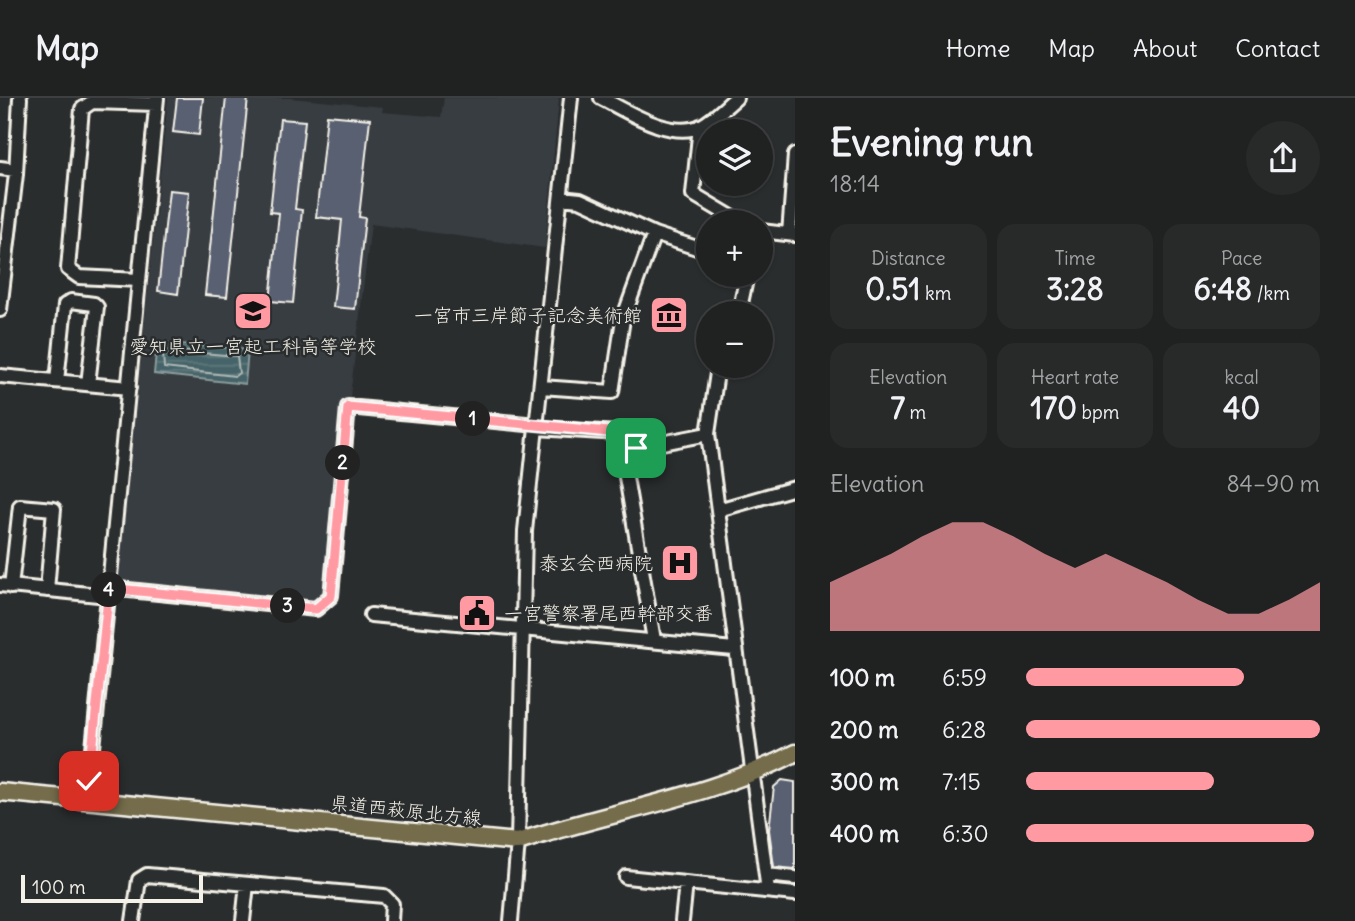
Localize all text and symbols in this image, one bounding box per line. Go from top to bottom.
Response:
text: Map [35,27,99,69]
text: Home [946,33,1010,63]
text: Map [1048,33,1095,63]
text: About [1133,33,1197,63]
text: Contact [1235,33,1320,63]
map controls [696,119,773,378]
button: layers [696,119,773,196]
text: Evening run [830,119,1033,166]
button: share [1246,121,1320,195]
text: 18:14 [830,169,880,198]
button: + [696,210,773,287]
text: Distance [871,246,945,270]
text: Time [1054,246,1096,270]
text: Pace [1221,246,1262,270]
text: 0.51 [865,270,920,308]
text: 3:28 [1046,270,1104,308]
text: 6:48 [1193,270,1252,308]
text: km [920,281,951,305]
text: /km [1252,281,1290,305]
school or university icon: 愛知県立一宮起工科高等学校 [232,290,274,332]
museum icon: 一宮市三岸節子記念美術館 [648,294,690,336]
button: − [696,301,773,378]
place label: 一宮市三岸節子記念美術館 [414,303,642,327]
place label: 愛知県立一宮起工科高等学校 [129,334,377,358]
text: Elevation [869,365,947,389]
text: Heart rate [1031,365,1119,389]
text: kcal [1225,365,1259,389]
text: 7 [890,389,905,427]
text: 170 [1031,389,1077,427]
text: 40 [1223,389,1260,427]
text: m [905,400,926,424]
text: bpm [1077,400,1119,424]
pin: 1 [456,402,490,436]
text: 1 [469,406,476,430]
pin [606,418,666,478]
icon: arrive [617,429,655,467]
pin: 2 [326,446,360,480]
text: 2 [337,450,348,474]
text: Elevation [830,469,924,498]
text: 84–90 m [1226,469,1320,498]
hospital icon: 泰玄会西病院 [659,542,701,584]
place label: 泰玄会西病院 [539,551,653,575]
pin: 4 [92,573,126,608]
text: 4 [103,577,114,601]
pin: 3 [270,588,306,624]
public building icon: 一宮警察署尾西幹部交番 [456,592,498,634]
text: 3 [282,593,293,617]
place label: 一宮警察署尾西幹部交番 [504,601,713,625]
text: 100 m [830,663,895,692]
text: 6:59 [942,663,987,692]
text: 200 m [830,715,899,744]
text: 6:28 [942,715,986,744]
pin [59,751,119,811]
icon: check [70,762,108,800]
text: 300 m [830,767,899,796]
text: 7:15 [942,767,981,796]
street label: 県道西萩原北方線 [329,790,483,830]
text: 400 m [830,819,899,848]
text: 6:30 [942,819,989,848]
scale bar [21,872,203,904]
text: 100 m [32,875,86,899]

